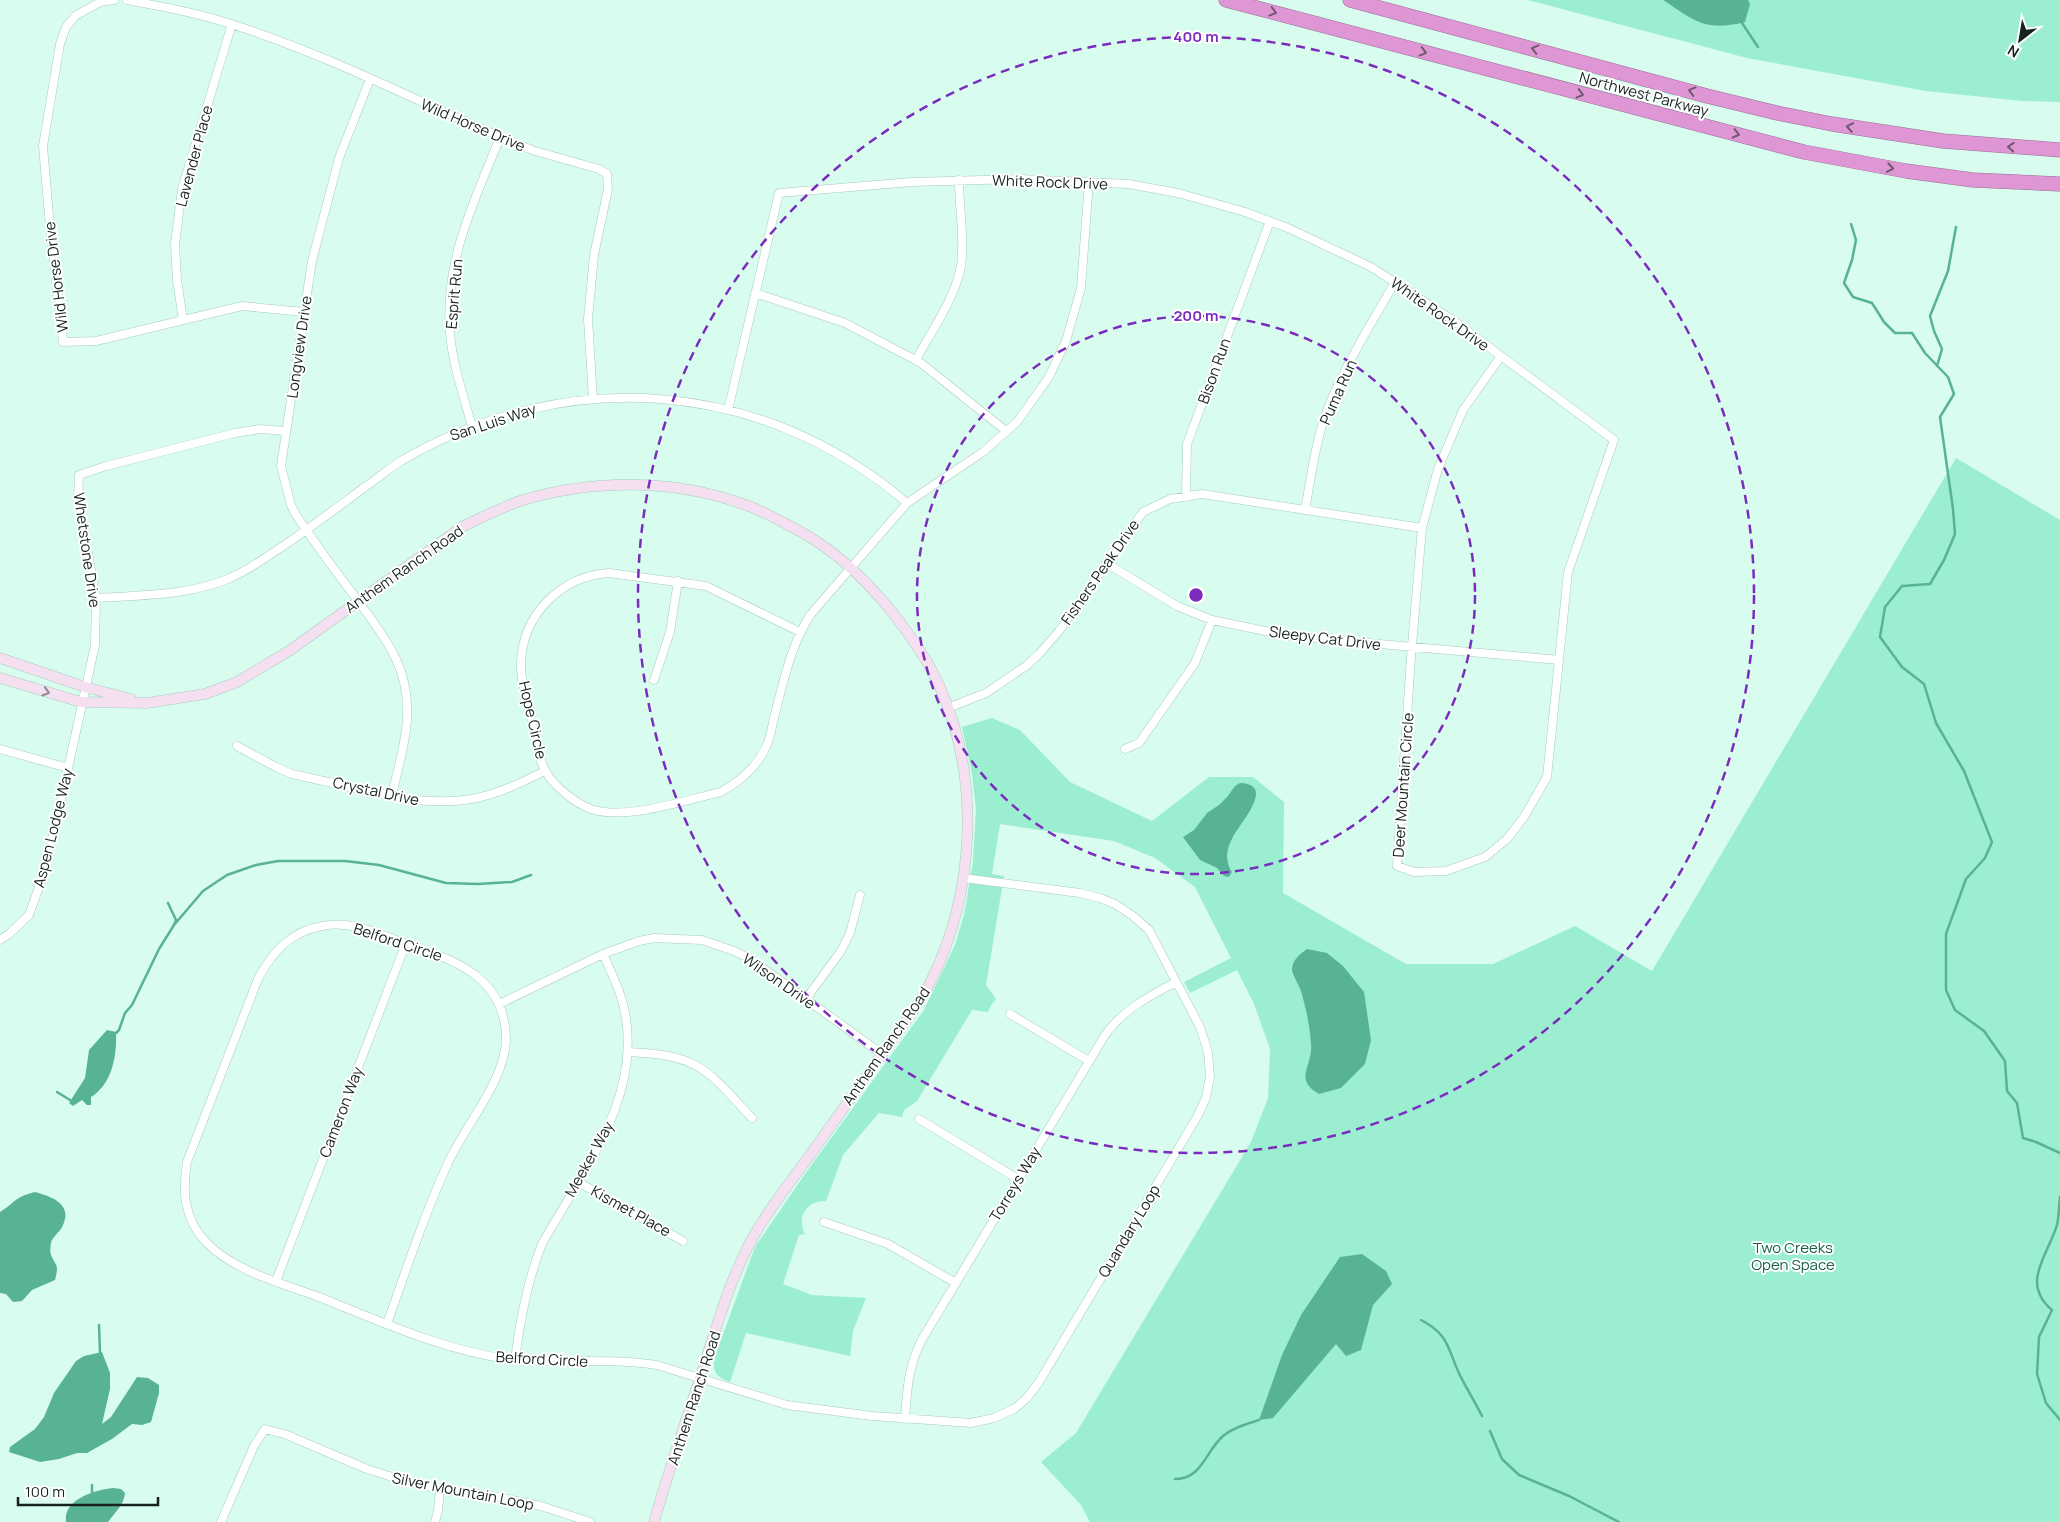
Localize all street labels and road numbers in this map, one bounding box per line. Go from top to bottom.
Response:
street label: Northwest Parkway [1577,67,1711,121]
street label: Wild Horse Drive [418,94,529,157]
street label: Lavender Place [170,103,218,209]
street label: White Rock Drive [992,169,1109,195]
street label: Wild Horse Drive [39,220,73,334]
street label: Esprit Run [440,258,468,330]
street label: White Rock Drive [1386,272,1494,356]
street label: Longview Drive [281,294,317,400]
street label: Bison Run [1192,335,1236,407]
street label: Puma Run [1314,356,1362,428]
street label: San Luis Way [447,398,539,446]
street label: Whetstone Drive [69,491,105,609]
street label: Fishers Peak Drive [1056,515,1144,629]
street label: Anthem Ranch Road [341,520,467,618]
street label: Sleepy Cat Drive [1268,621,1382,655]
street label: Hope Circle [514,679,552,761]
street label: Deer Mountain Circle [1387,712,1419,858]
street label: Aspen Lodge Way [28,766,78,890]
street label: Crystal Drive [331,772,421,810]
street label: Belford Circle [351,918,445,966]
street label: Wilson Drive [738,948,820,1014]
street label: Anthem Ranch Road [837,983,935,1109]
street label: Cameron Way [314,1063,368,1160]
street label: Meeker Way [560,1117,619,1201]
street label: Torreys Way [984,1143,1046,1225]
street label: Kismet Place [587,1180,675,1242]
street label: Quandary Loop [1093,1181,1165,1281]
street label: Anthem Ranch Road [662,1328,726,1468]
street label: Belford Circle [495,1346,589,1372]
street label: Silver Mountain Loop [390,1467,536,1515]

